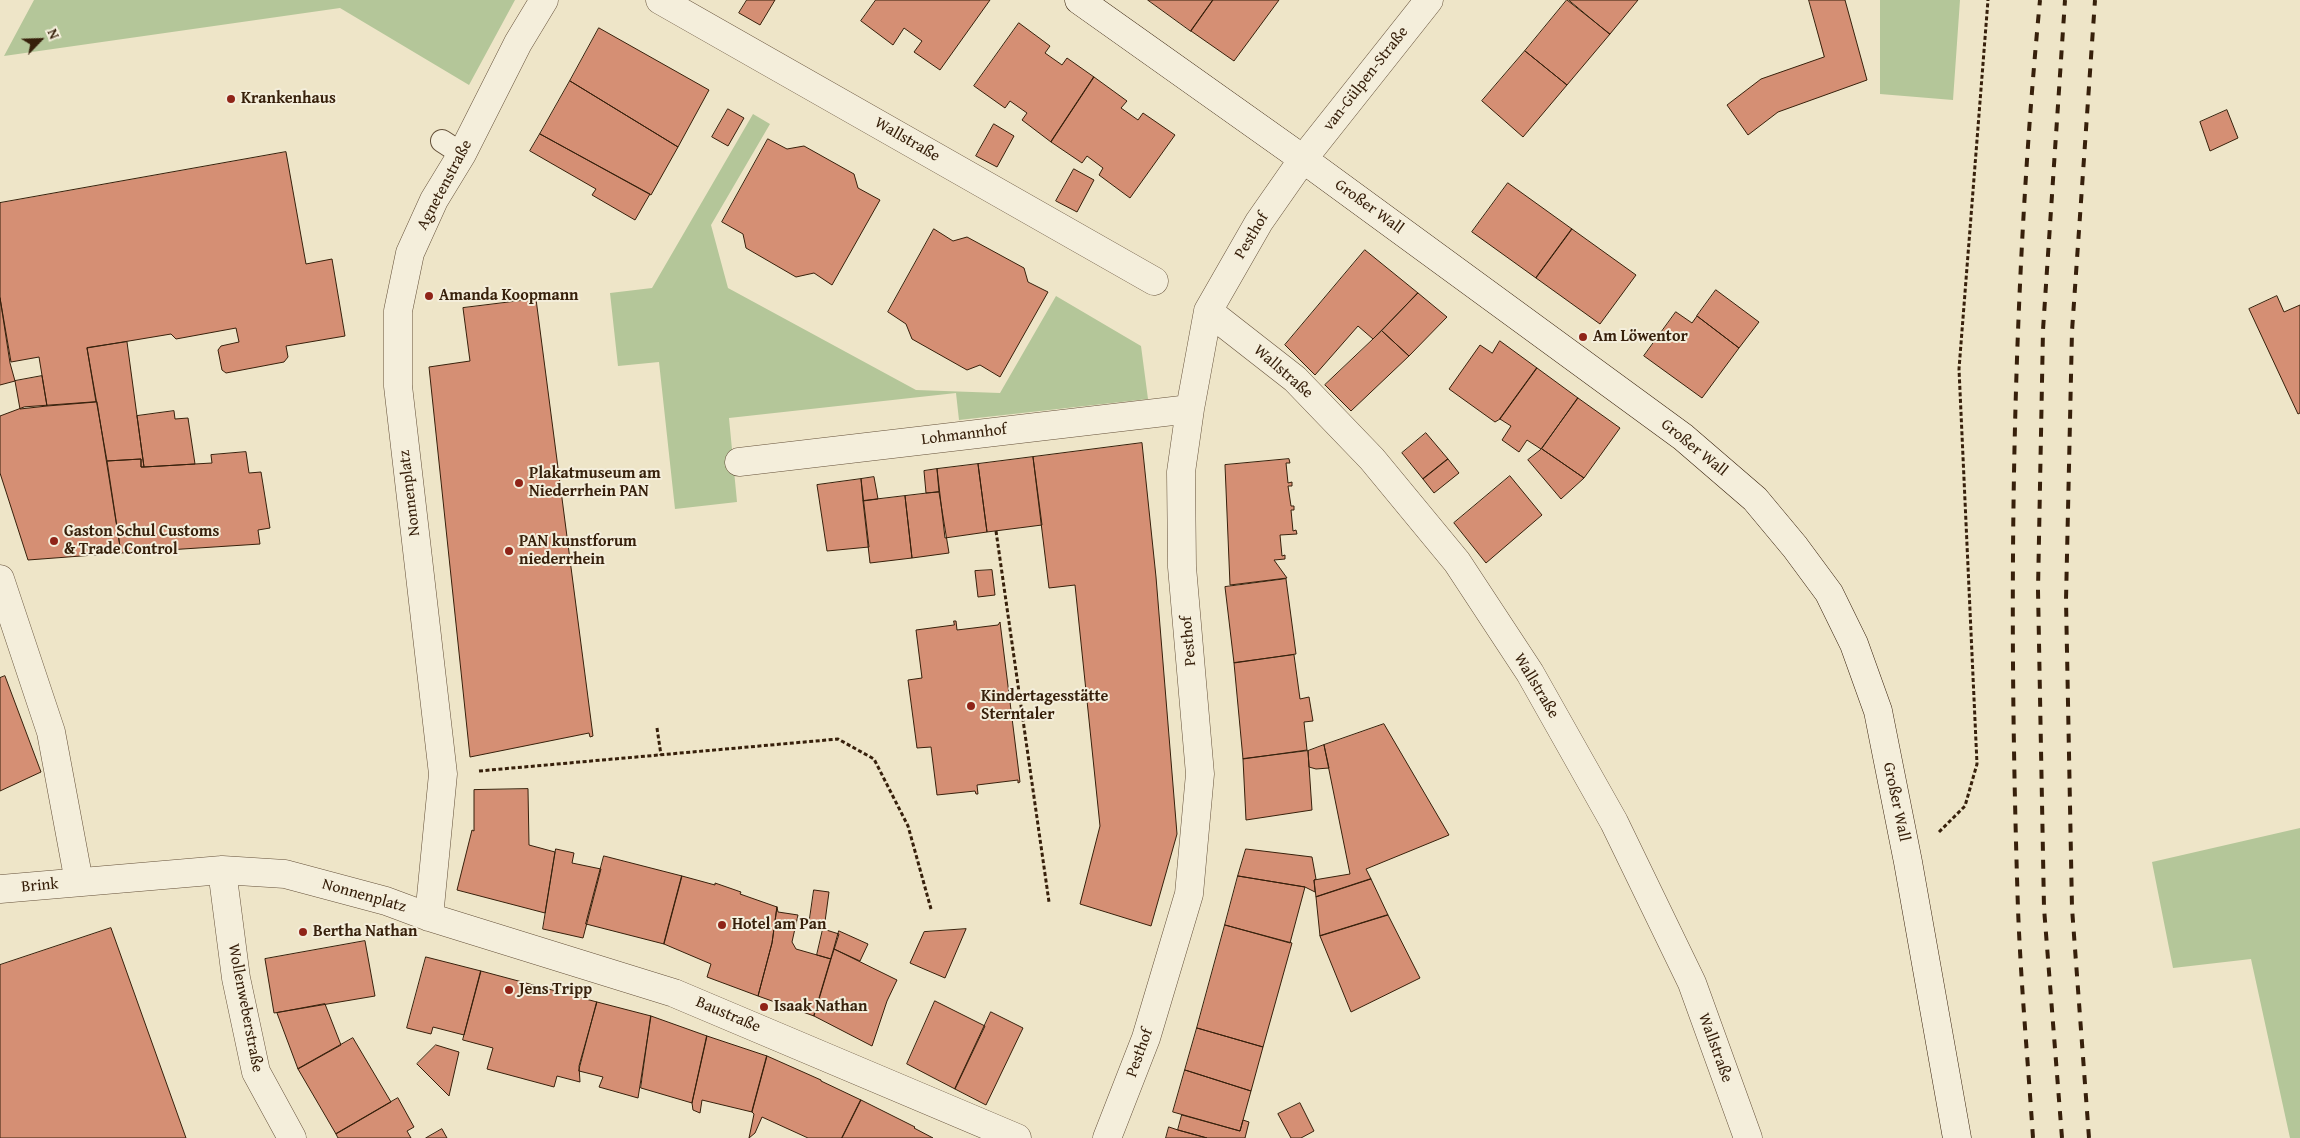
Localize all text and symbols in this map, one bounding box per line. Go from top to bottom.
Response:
north arrow [15,15,65,65]
street label: van-Gülpen-Straße [1319,23,1413,135]
text: N [43,26,65,42]
place label: Krankenhaus [241,89,336,109]
marker: Krankenhaus [225,93,237,105]
street label: Wallstraße [871,114,943,166]
street label: Agnetenstraße [413,137,477,233]
street label: Großer Wall [1331,176,1407,238]
street label: Pesthof [1231,209,1273,263]
place label: Amanda Koopmann [439,286,579,306]
marker: Amanda Koopmann [423,290,435,302]
place label: Am Löwentor [1593,327,1688,347]
marker: Am Löwentor [1577,331,1589,343]
street label: Wallstraße [1249,341,1317,403]
street label: Großer Wall [1657,415,1731,481]
street label: Lohmannhof [920,420,1008,450]
street label: Nonnenplatz [395,449,425,537]
place label: Plakatmuseum am Niederrhein PAN [529,464,661,502]
marker: Plakatmuseum am Niederrhein PAN [513,477,525,489]
place label: Gaston Schul Customs & Trade Control [64,522,219,560]
place label: PAN kunstforum niederrhein [519,532,637,570]
marker: Gaston Schul Customs & Trade Control [48,535,60,547]
marker: PAN kunstforum niederrhein [503,545,515,557]
street label: Pesthof [1177,615,1201,667]
street label: Wallstraße [1509,650,1563,722]
place label: Kindertagesstätte Sterntaler [981,687,1108,725]
marker: Kindertagesstätte Sterntaler [965,700,977,712]
street label: Großer Wall [1878,761,1914,843]
street label: Brink [21,875,59,897]
street label: Nonnenplatz [320,875,408,917]
place label: Hotel am Pan [732,915,826,935]
marker: Hotel am Pan [716,919,728,931]
place label: Bertha Nathan [313,922,417,942]
marker: Bertha Nathan [297,926,309,938]
street label: Wollenweberstraße [223,942,267,1074]
place label: Jens Tripp [519,980,592,1000]
marker: Jens Tripp [503,984,515,996]
street label: Baustraße [693,993,763,1037]
place label: Isaak Nathan [774,997,867,1017]
marker: Isaak Nathan [758,1001,770,1013]
street label: Wallstraße [1694,1011,1736,1085]
street label: Pesthof [1122,1026,1158,1080]

